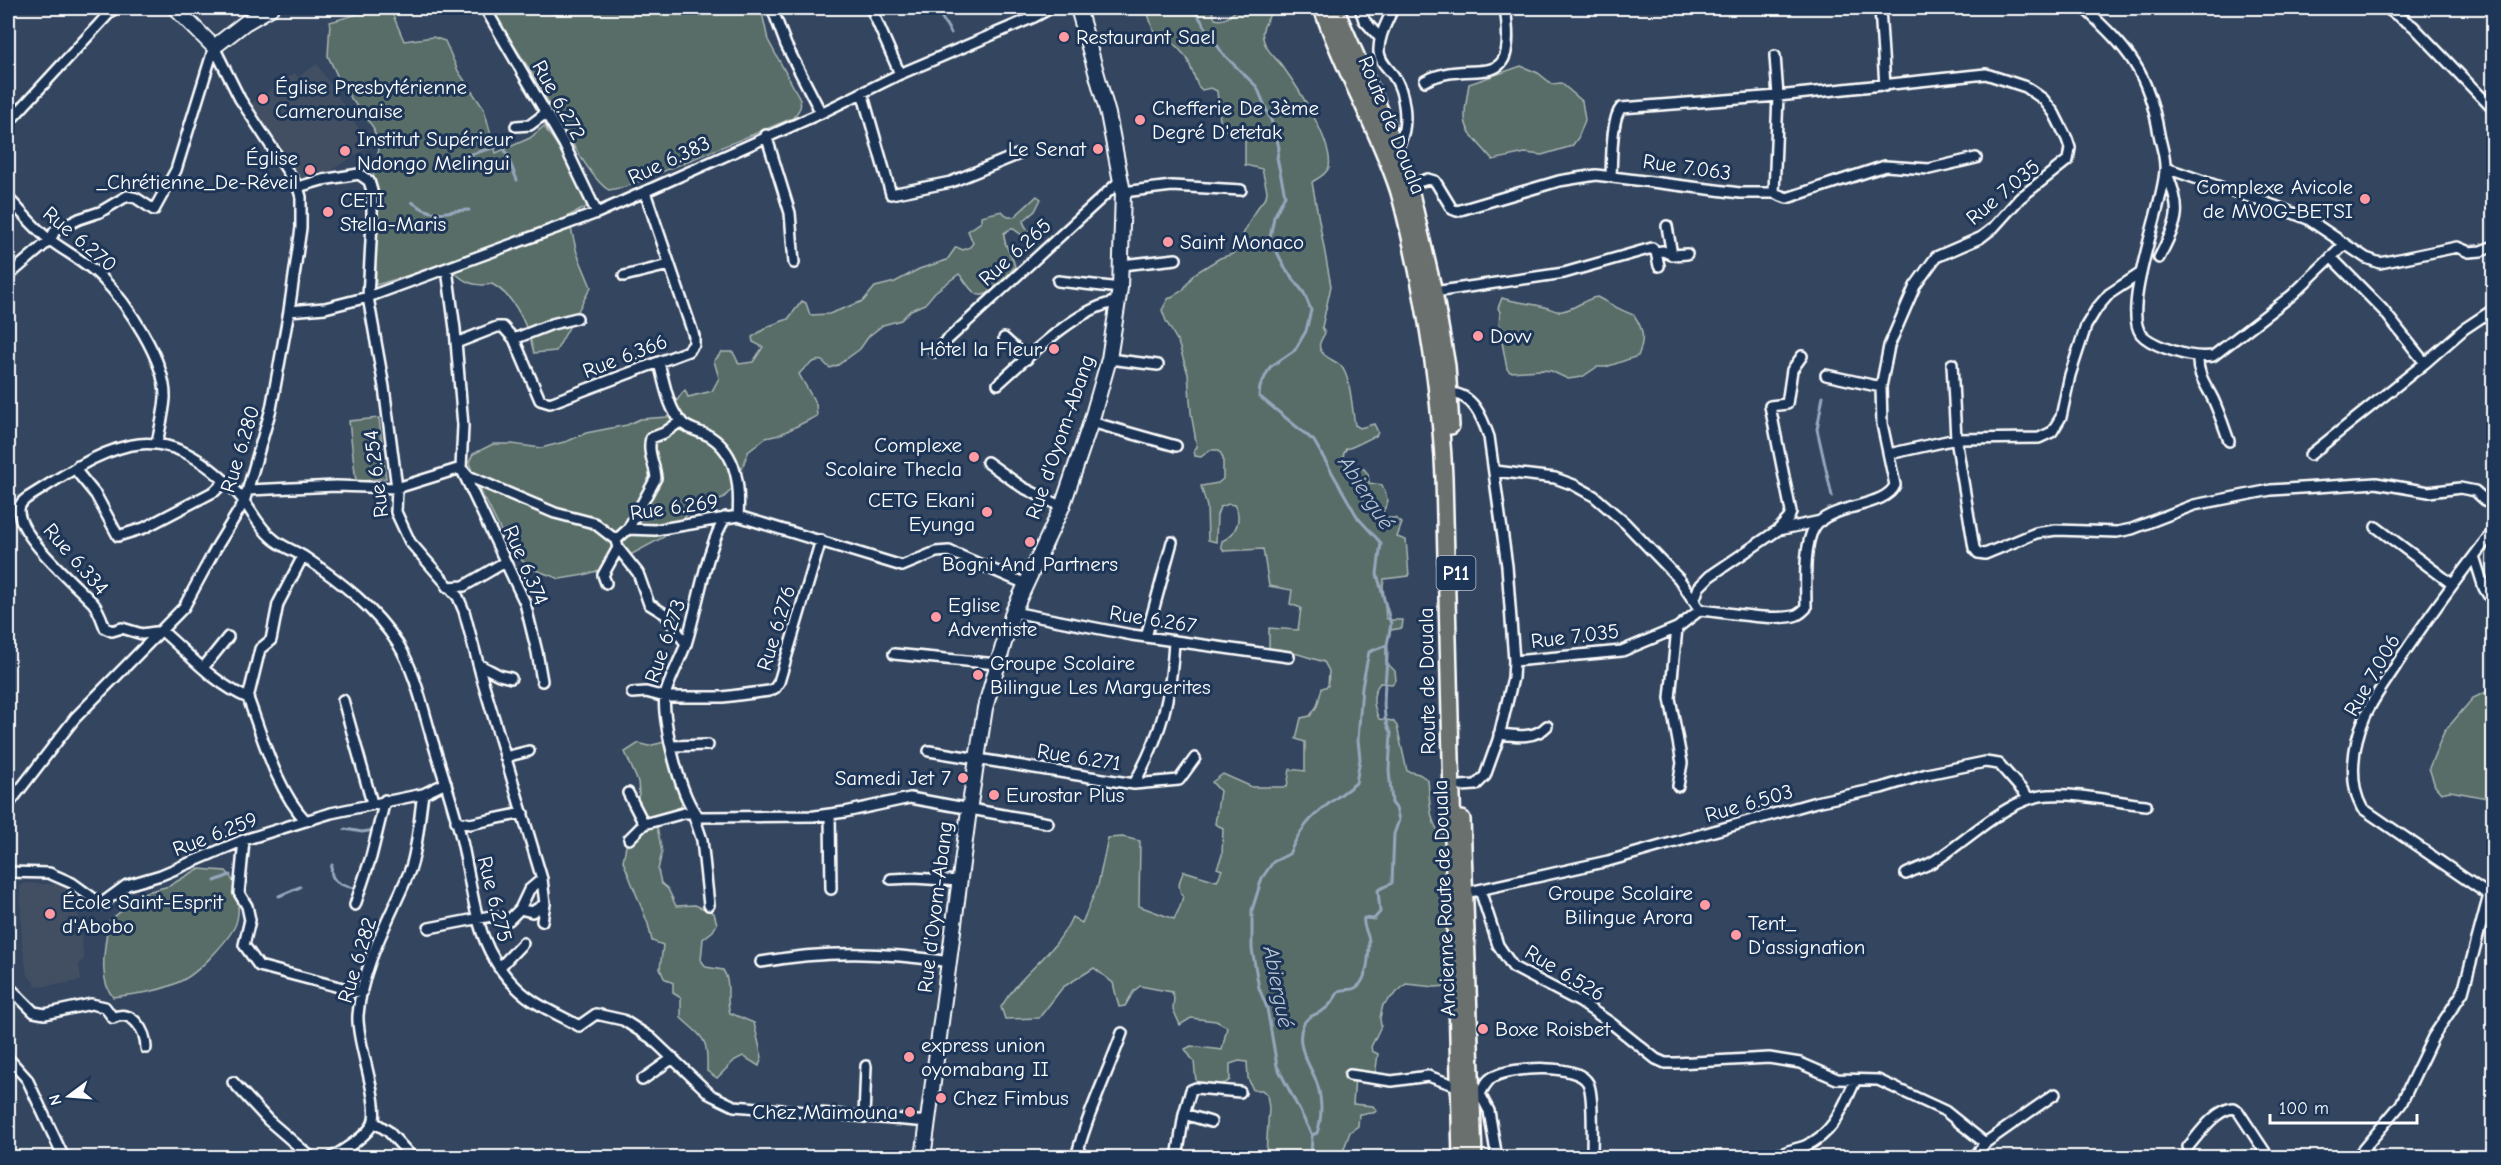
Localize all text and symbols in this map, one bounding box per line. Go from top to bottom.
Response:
place label: Restaurant Sael [1076,25,1215,49]
marker: Restaurant Sael [1057,30,1071,44]
street label: Route de Douala [1353,52,1431,198]
street label: Rue 6.272 [527,56,591,144]
place label: Église Presbytérienne Camerounaise [275,75,467,123]
marker: Église Presbytérienne Camerounaise [256,92,270,106]
place label: Chefferie De 3ème Degré D'etetak [1152,96,1319,144]
marker: Chefferie De 3ème Degré D'etetak [1133,113,1147,127]
place label: Institut Supérieur Ndongo Melingui [357,127,513,175]
street label: Rue 6.383 [624,131,714,189]
place label: Le Senat [1008,137,1087,161]
marker: Le Senat [1091,142,1105,156]
marker: Institut Supérieur Ndongo Melingui [338,144,352,158]
place label: Église _Chrétienne_De-Réveil [96,146,298,194]
street label: Rue 7.063 [1641,149,1733,185]
street label: Rue 7.035 [1961,154,2045,230]
marker: Église _Chrétienne_De-Réveil [303,163,317,177]
place label: Complexe Avicole de MVOG-BETSI [2196,175,2353,223]
place label: CETI Stella-Maris [340,188,446,236]
marker: Complexe Avicole de MVOG-BETSI [2358,192,2372,206]
street label: Rue 6.270 [38,201,122,277]
marker: CETI Stella-Maris [321,205,335,219]
street label: Rue 6.265 [974,213,1056,291]
place label: Saint Monaco [1180,230,1304,254]
marker: Saint Monaco [1161,235,1175,249]
place label: Dovv [1490,324,1532,348]
street label: Rue 6.366 [579,329,671,383]
marker: Dovv [1471,329,1485,343]
place label: Hôtel la Fleur [920,337,1043,361]
marker: Hôtel la Fleur [1047,342,1061,356]
street label: Rue d'Oyom-Abang [1021,352,1099,522]
street label: Rue 6.280 [215,402,265,496]
street label: Rue 6.254 [359,429,393,519]
place label: Complexe Scolaire Thecla [825,433,962,481]
marker: Complexe Scolaire Thecla [967,450,981,464]
water label: Abiergué [1332,450,1399,535]
place label: CETG Ekani Eyunga [868,488,975,536]
street label: Rue 6.269 [628,489,720,525]
marker: CETG Ekani Eyunga [980,505,994,519]
street label: Rue 6.334 [38,518,114,600]
street label: Rue 6.374 [498,521,554,609]
marker: Bogni And Partners [1023,535,1037,549]
place label: Bogni And Partners [942,552,1118,576]
road number: P11 [1436,556,1476,590]
street label: Rue 6.276 [752,583,800,673]
place label: Eglise Adventiste [948,593,1037,641]
street label: Rue 6.273 [640,596,690,686]
street label: Rue 6.267 [1108,600,1198,638]
street label: Route de Douala [1414,607,1440,755]
marker: Eglise Adventiste [929,610,943,624]
street label: Rue 7.035 [1530,619,1620,653]
street label: Rue 7.006 [2339,630,2405,720]
place label: Groupe Scolaire Bilingue Les Marguerites [990,651,1211,699]
marker: Groupe Scolaire Bilingue Les Marguerites [971,668,985,682]
street label: Rue 6.271 [1035,739,1123,775]
place label: Samedi Jet 7 [835,766,951,790]
marker: Samedi Jet 7 [956,771,970,785]
street label: Ancienne Route de Douala [1428,779,1460,1017]
street label: Rue 6.503 [1702,779,1796,827]
place label: Eurostar Plus [1006,783,1124,807]
marker: Eurostar Plus [987,788,1001,802]
street label: Rue 6.259 [169,807,261,861]
street label: Rue d'Oyom-Abang [913,820,957,994]
street label: Rue 6.275 [473,854,517,944]
place label: Groupe Scolaire Bilingue Arora [1548,881,1693,929]
place label: École Saint-Esprit d'Abobo [62,890,224,938]
marker: Groupe Scolaire Bilingue Arora [1698,898,1712,912]
marker: École Saint-Esprit d'Abobo [43,907,57,921]
place label: Tent_ D'assignation [1748,911,1865,959]
street label: Rue 6.282 [333,914,381,1006]
marker: Tent_ D'assignation [1729,928,1743,942]
street label: Rue 6.526 [1521,940,1609,1006]
water label: Abiergué [1257,943,1299,1030]
place label: Boxe Roisbet [1495,1017,1611,1041]
marker: Boxe Roisbet [1476,1022,1490,1036]
place label: express union oyomabang II [921,1033,1049,1081]
marker: express union oyomabang II [902,1050,916,1064]
north arrow [39,1066,99,1126]
place label: Chez Fimbus [953,1086,1069,1110]
scale bar [2270,1087,2417,1125]
marker: Chez Fimbus [934,1091,948,1105]
text: N [45,1092,66,1107]
text: 100 m [2279,1098,2329,1119]
place label: Chez Maimouna [752,1100,898,1124]
marker: Chez Maimouna [903,1105,917,1119]

